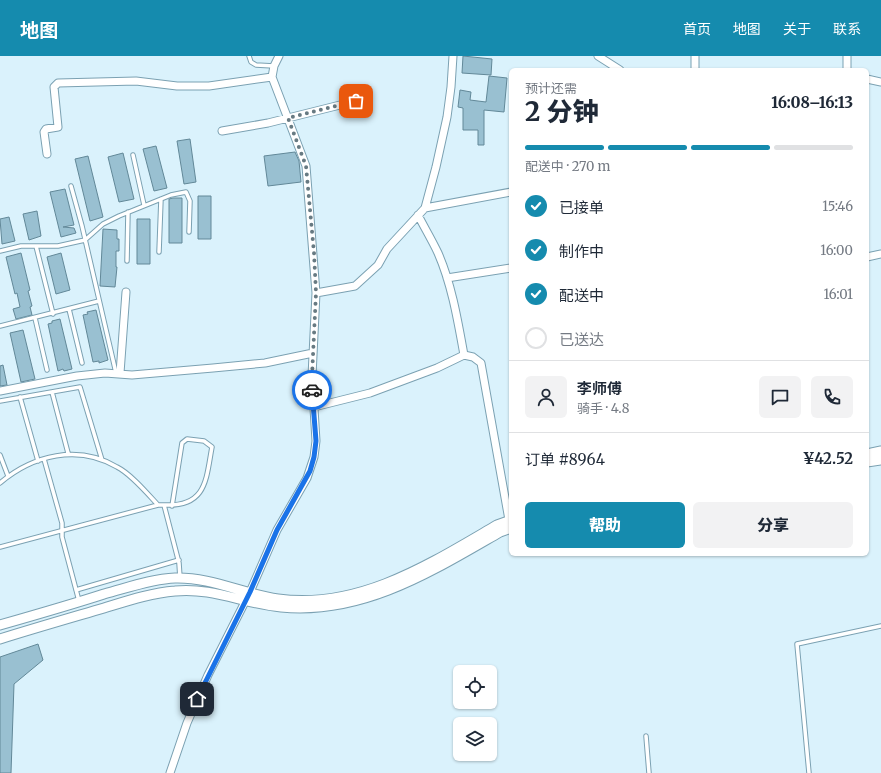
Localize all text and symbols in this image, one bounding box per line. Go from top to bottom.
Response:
text: 地图 [20,18,58,42]
text: 首页 [683,20,711,38]
text: 地图 [733,20,761,38]
text: 关于 [783,20,811,38]
text: 联系 [833,20,861,38]
text: 预计还需 [525,80,577,97]
pin [339,84,373,118]
icon: bag [345,90,367,112]
text: 16:08–16:13 [771,93,853,112]
text: 2 分钟 [525,95,598,128]
text: 配送中 · 270 m [525,158,610,175]
icon: check [525,195,547,217]
text: 已接单 [559,198,604,217]
text: 15:46 [822,198,853,215]
icon: check [525,239,547,261]
text: 制作中 [559,242,604,261]
text: 16:00 [820,242,853,259]
icon: check [525,283,547,305]
text: 配送中 [559,286,604,305]
text: 16:01 [823,286,853,303]
text: 已送达 [559,330,604,349]
courier [292,370,332,410]
button: person [525,376,567,418]
button: chat [759,376,801,418]
button: phone [811,376,853,418]
icon: car [301,379,323,401]
text: 李师傅 [577,379,622,398]
text: 骑手 · 4.8 [577,400,629,417]
text: ¥42.52 [803,449,853,468]
text: 订单 #8964 [525,450,605,469]
button: 帮助 [525,502,685,548]
button: 分享 [693,502,853,548]
map controls [453,665,497,761]
button: locate [453,665,497,709]
pin [180,682,214,716]
icon: home [186,688,208,710]
button: layers [453,717,497,761]

